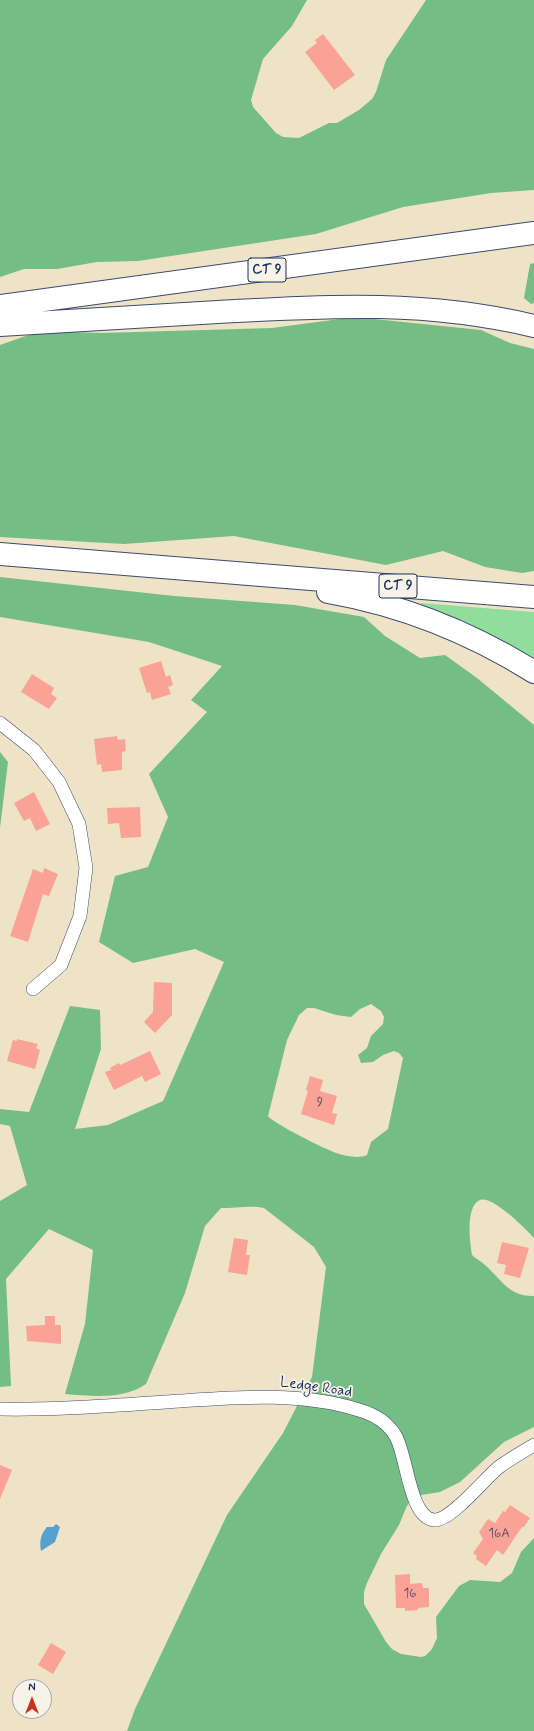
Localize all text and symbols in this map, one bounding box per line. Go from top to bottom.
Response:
road number: CT 9 [248,258,286,282]
road number: CT 9 [379,574,417,598]
house number: 9 [317,1095,323,1111]
street label: Ledge Road [279,1374,353,1402]
house number: 16A [488,1526,510,1542]
house number: 16 [404,1586,416,1602]
north arrow [12,1679,52,1719]
text: N [28,1681,36,1695]

